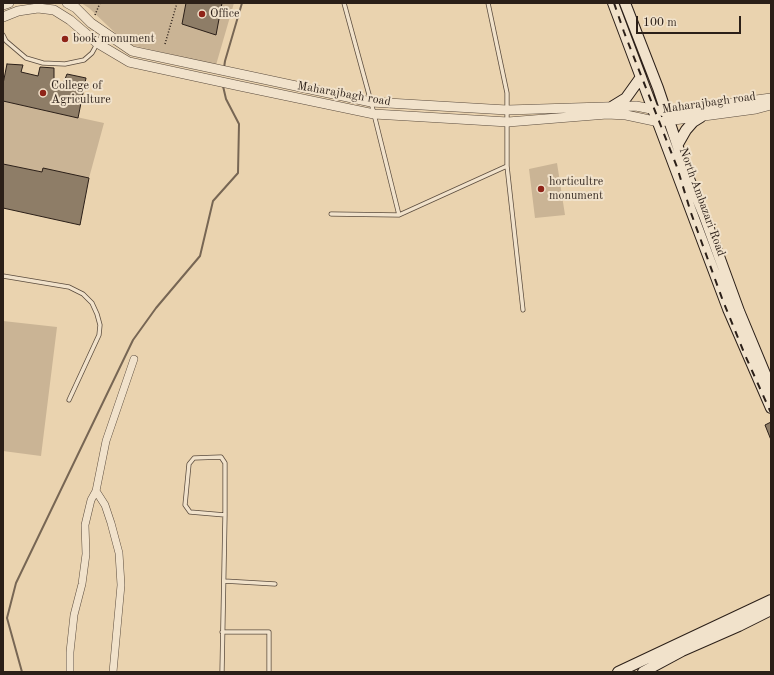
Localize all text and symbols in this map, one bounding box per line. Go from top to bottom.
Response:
place label: Office [210,7,239,21]
scale bar [638,8,743,34]
marker: Office [197,9,207,19]
text: 100 m [643,17,677,29]
place label: book monument [73,32,155,46]
marker: book monument [60,34,70,44]
place label: College of Agriculture [51,79,111,107]
street label: Maharajbagh road [296,79,392,109]
marker: College of Agriculture [38,88,48,98]
street label: Maharajbagh road [661,89,757,117]
street label: North Ambazari Road [676,146,728,258]
place label: horticultre monument [549,175,603,203]
marker: horticultre monument [536,184,546,194]

